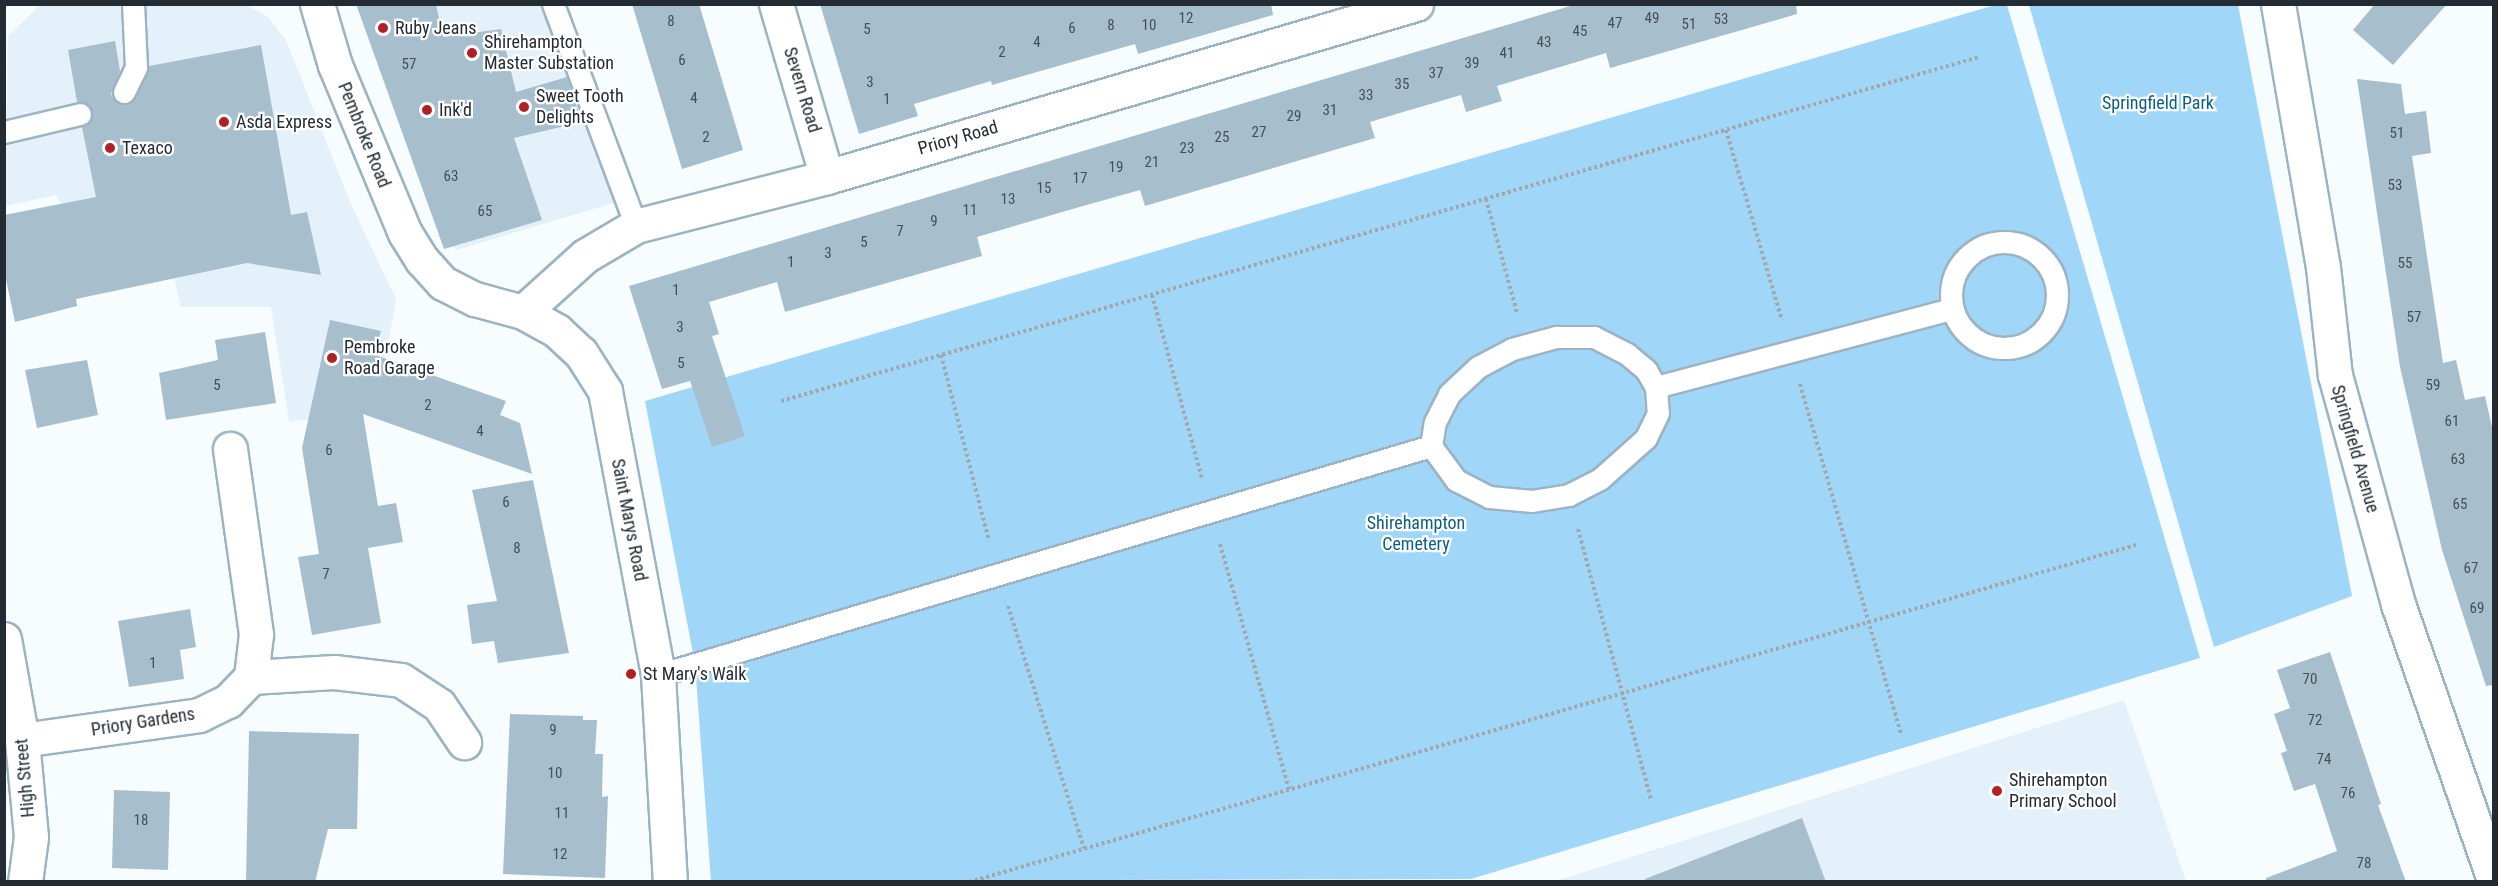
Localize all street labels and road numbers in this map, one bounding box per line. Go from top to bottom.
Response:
street label: Severn Road [779,45,825,135]
street label: Pembroke Road [333,79,395,191]
street label: Priory Road [916,116,1000,160]
street label: Springfield Avenue [2326,383,2384,515]
street label: Saint Marys Road [607,457,651,583]
street label: Priory Gardens [90,703,196,741]
street label: High Street [11,738,39,818]

